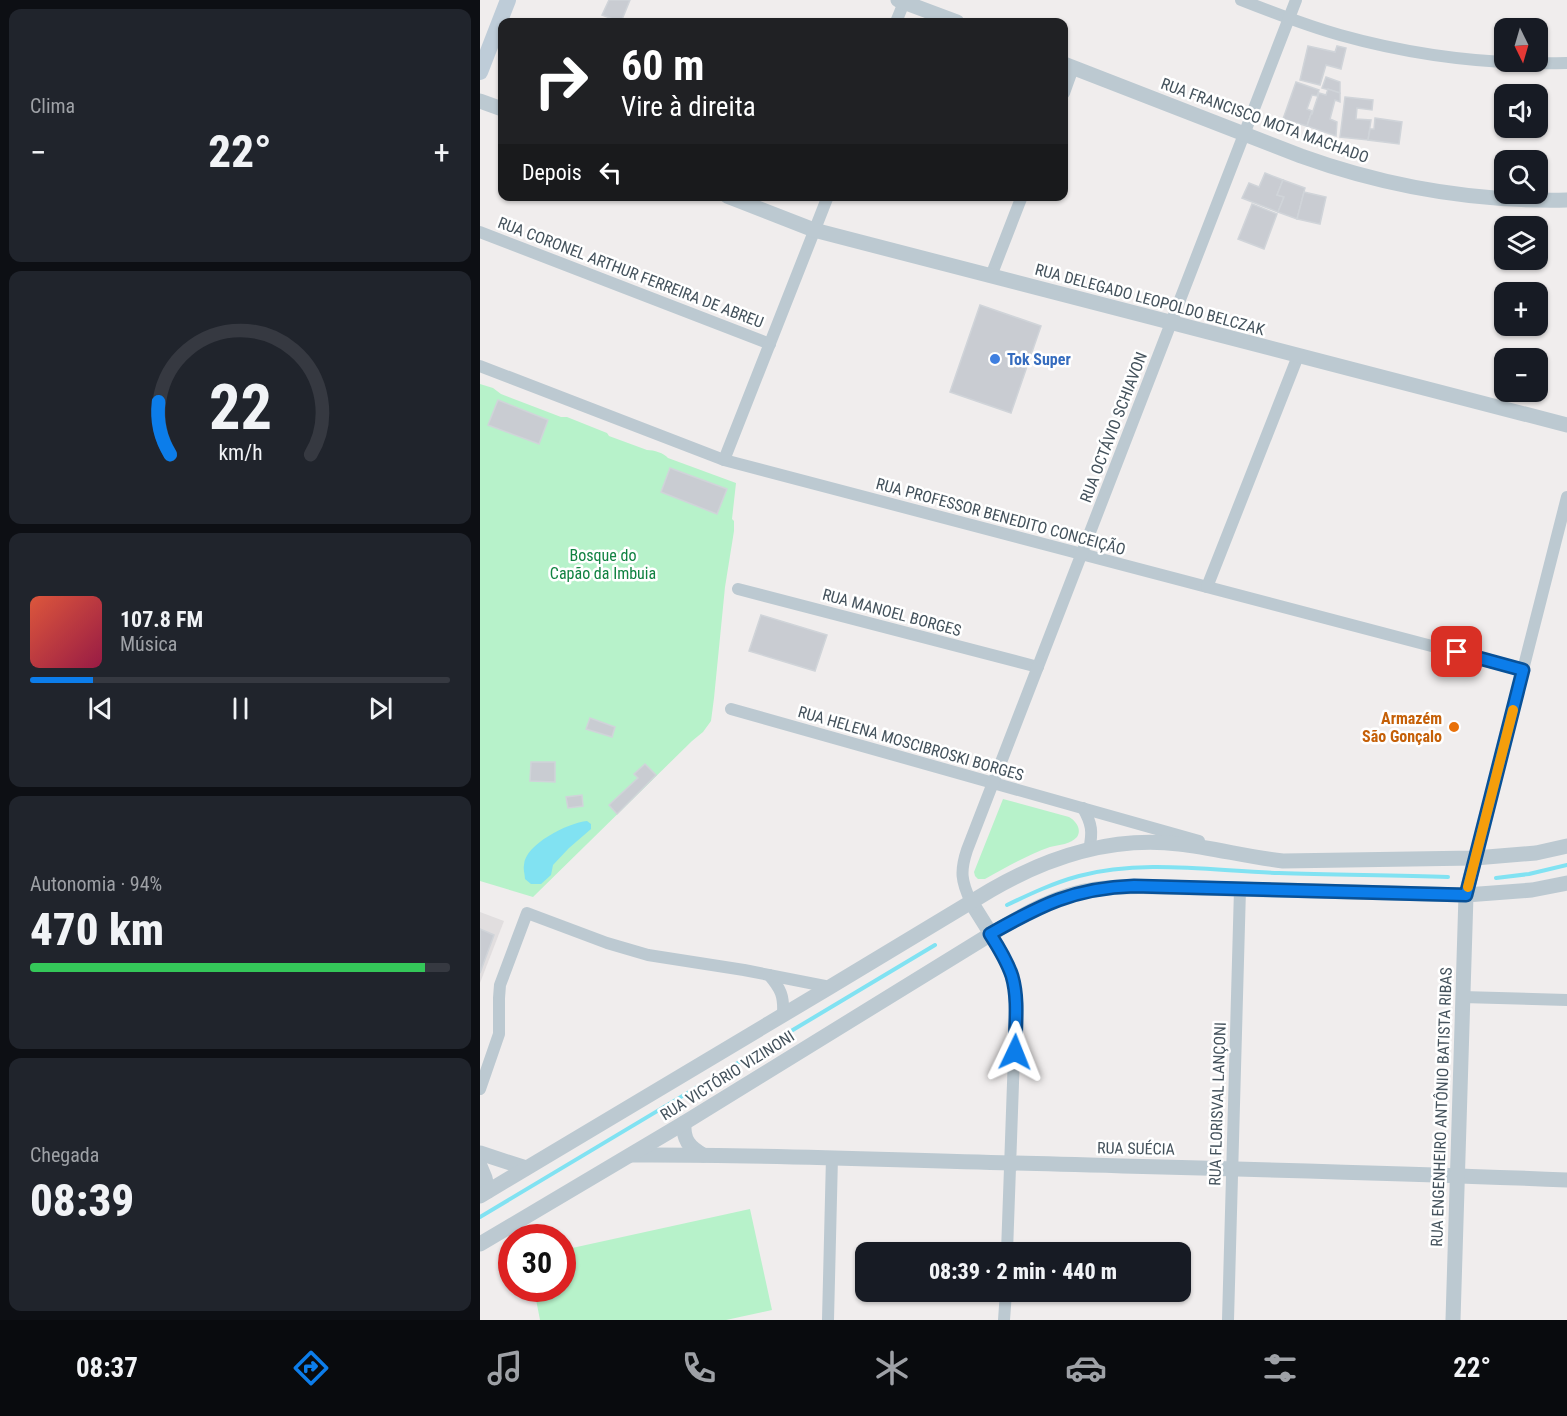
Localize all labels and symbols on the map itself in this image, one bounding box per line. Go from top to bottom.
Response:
north arrow [1494,18,1548,72]
street label: RUA FRANCISCO MOTA MACHADO [1158,74,1371,167]
street label: RUA CORONEL ARTHUR FERREIRA DE ABREU [495,213,766,332]
street label: RUA DELEGADO LEOPOLDO BELCZAK [1033,260,1267,339]
street label: RUA OCTÁVIO SCHIAVON [1076,349,1151,505]
place label: Tok Super [1007,350,1071,369]
marker: Tok Super [988,352,1002,366]
street label: RUA PROFESSOR BENEDITO CONCEIÇÃO [874,473,1128,559]
park label: Bosque do Capão da Imbuia [550,546,656,583]
street label: RUA MANOEL BORGES [820,585,963,640]
pin [1431,626,1482,677]
street label: RUA HELENA MOSCIBROSKI BORGES [796,702,1026,785]
place label: Armazém São Gonçalo [1362,709,1442,746]
marker: Armazém São Gonçalo [1447,720,1461,734]
street label: RUA ENGENHEIRO ANTÔNIO BATISTA RIBAS [1426,967,1456,1247]
position arrow [983,1020,1047,1084]
street label: RUA FLORISVAL LANÇONI [1205,1022,1230,1186]
street label: RUA VICTÓRIO VIZINONI [656,1026,798,1124]
street label: RUA SUÉCIA [1097,1138,1175,1159]
speed limit sign: 30 [498,1224,576,1302]

